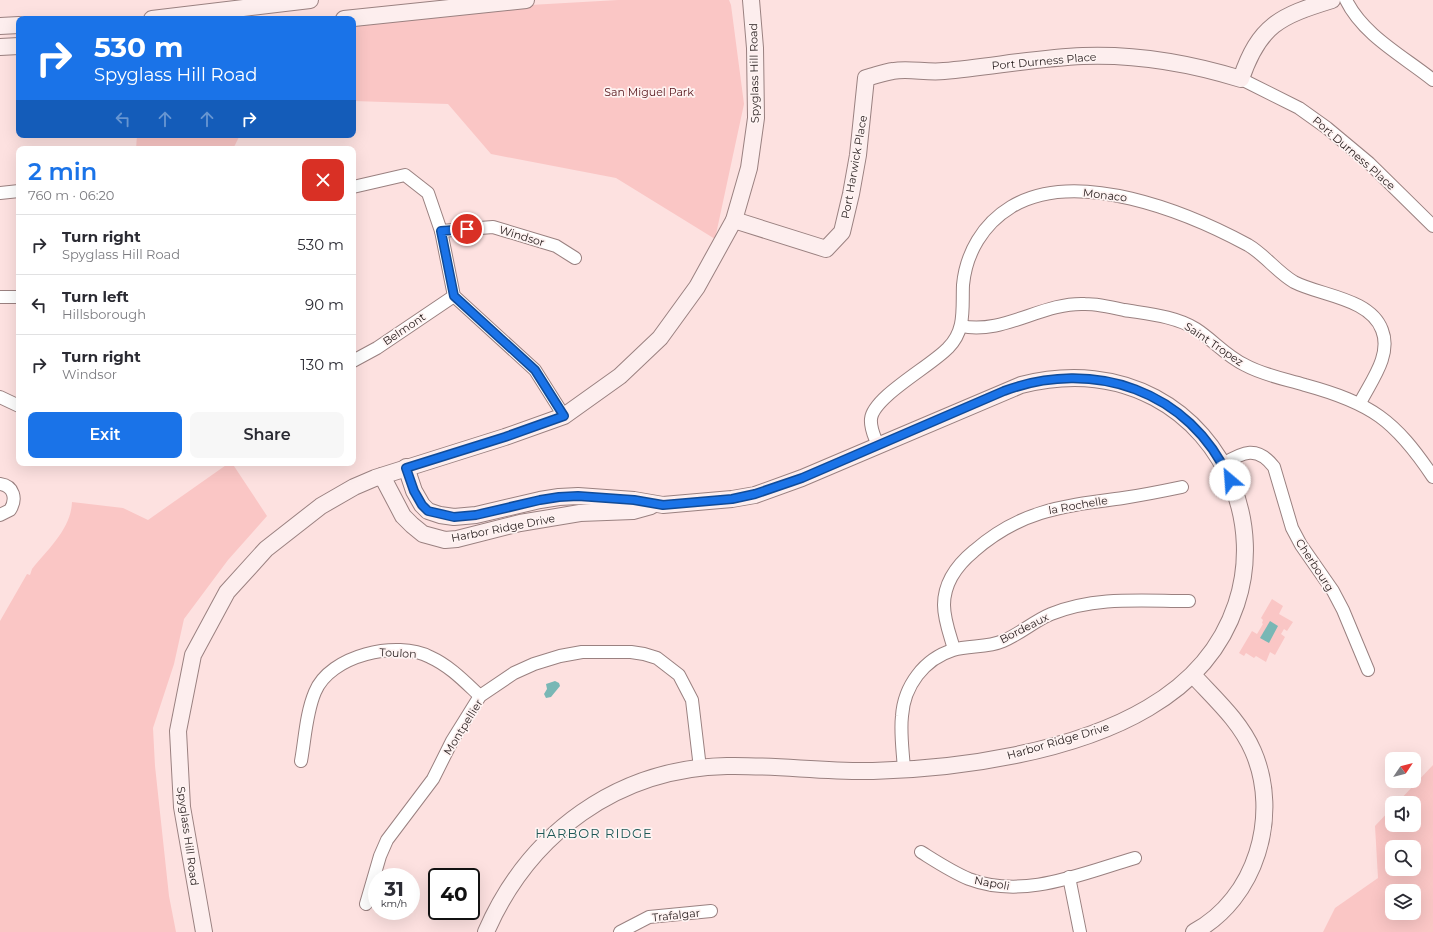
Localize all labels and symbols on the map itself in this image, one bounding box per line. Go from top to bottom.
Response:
street label: Spyglass Hill Road [746,23,762,123]
street label: Port Durness Place [991,49,1097,73]
park label: San Miguel Park [604,85,694,99]
street label: Port Durness Place [1310,113,1399,193]
street label: Port Harwick Place [838,114,870,220]
street label: Monaco [1082,185,1128,205]
pin [450,212,484,246]
street label: Windsor [498,222,546,250]
street label: Belmont [380,309,428,348]
street label: Saint Tropez [1182,319,1246,369]
position arrow [1209,459,1251,501]
street label: la Rochelle [1047,493,1109,517]
street label: Harbor Ridge Drive [450,511,557,545]
street label: Cherbourg [1293,536,1337,594]
street label: Bordeaux [997,610,1051,646]
street label: Toulon [379,645,417,661]
street label: Montpellier [440,696,486,758]
street label: Harbor Ridge Drive [1005,720,1111,762]
north arrow [1385,752,1421,788]
street label: Spyglass Hill Road [174,786,202,886]
district label: HARBOR RIDGE [535,825,653,841]
speed limit sign: 40 [428,868,480,920]
street label: Napoli [973,873,1011,893]
street label: Trafalgar [651,906,701,924]

